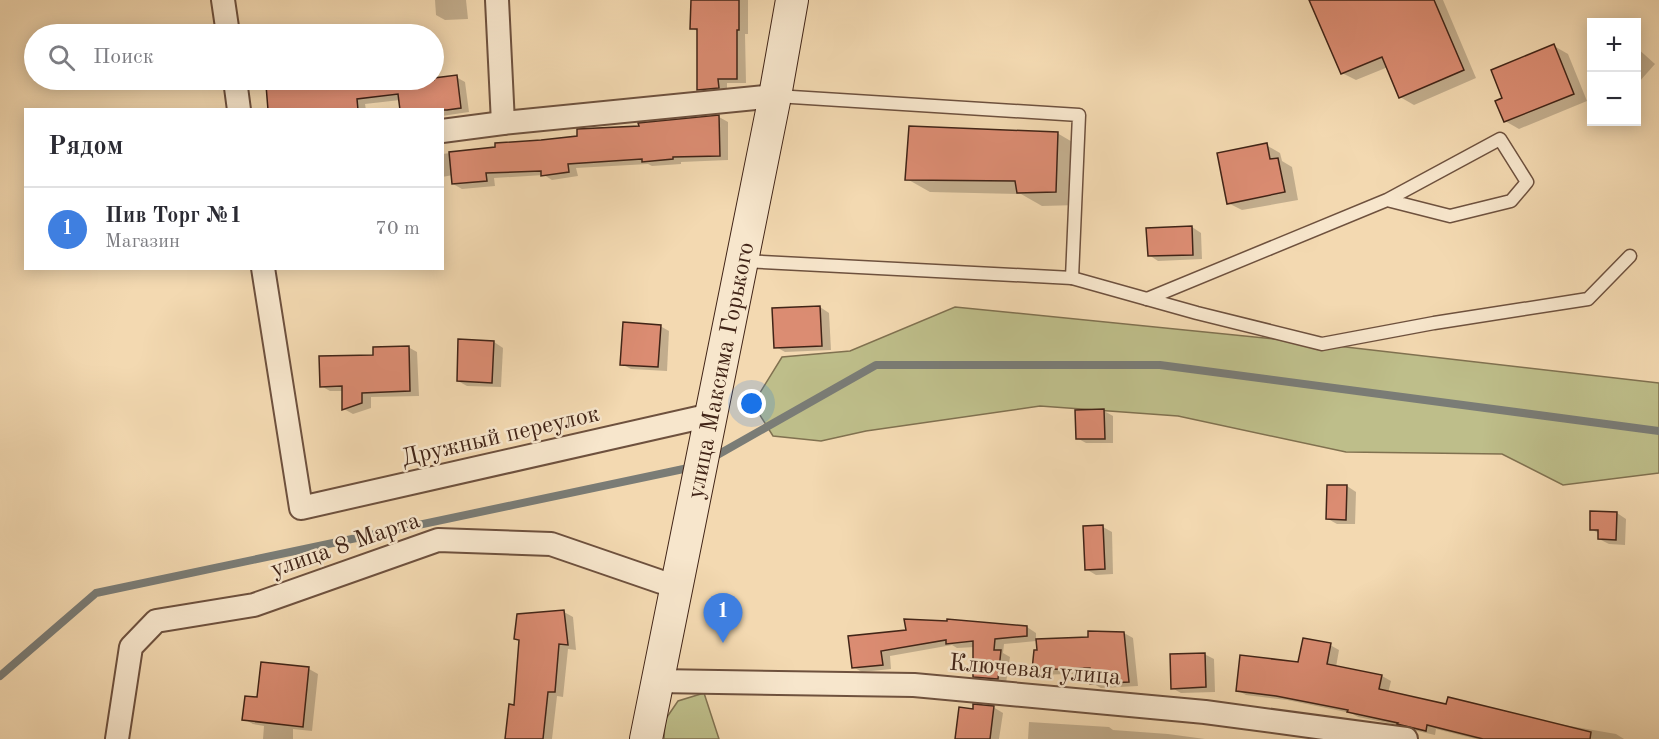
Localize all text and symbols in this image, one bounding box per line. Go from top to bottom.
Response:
map controls [1587,18,1641,126]
button: + [1587,18,1641,72]
search box [24,24,444,90]
icon: search [45,41,78,74]
text: Поиск [93,46,154,68]
button: − [1587,72,1641,126]
text: Рядом [48,134,123,160]
text: Пив Торг №1 [105,205,242,227]
text: 1 [62,219,73,239]
text: 70 m [375,219,420,239]
text: Магазин [105,232,180,252]
street label: улица Максима Горького [684,240,759,501]
your location [737,389,766,418]
street label: Дружный переулок [399,402,602,471]
street label: улица 8 Марта [268,509,424,583]
pin: 1 [704,594,742,643]
street label: Ключевая улица [948,652,1122,690]

